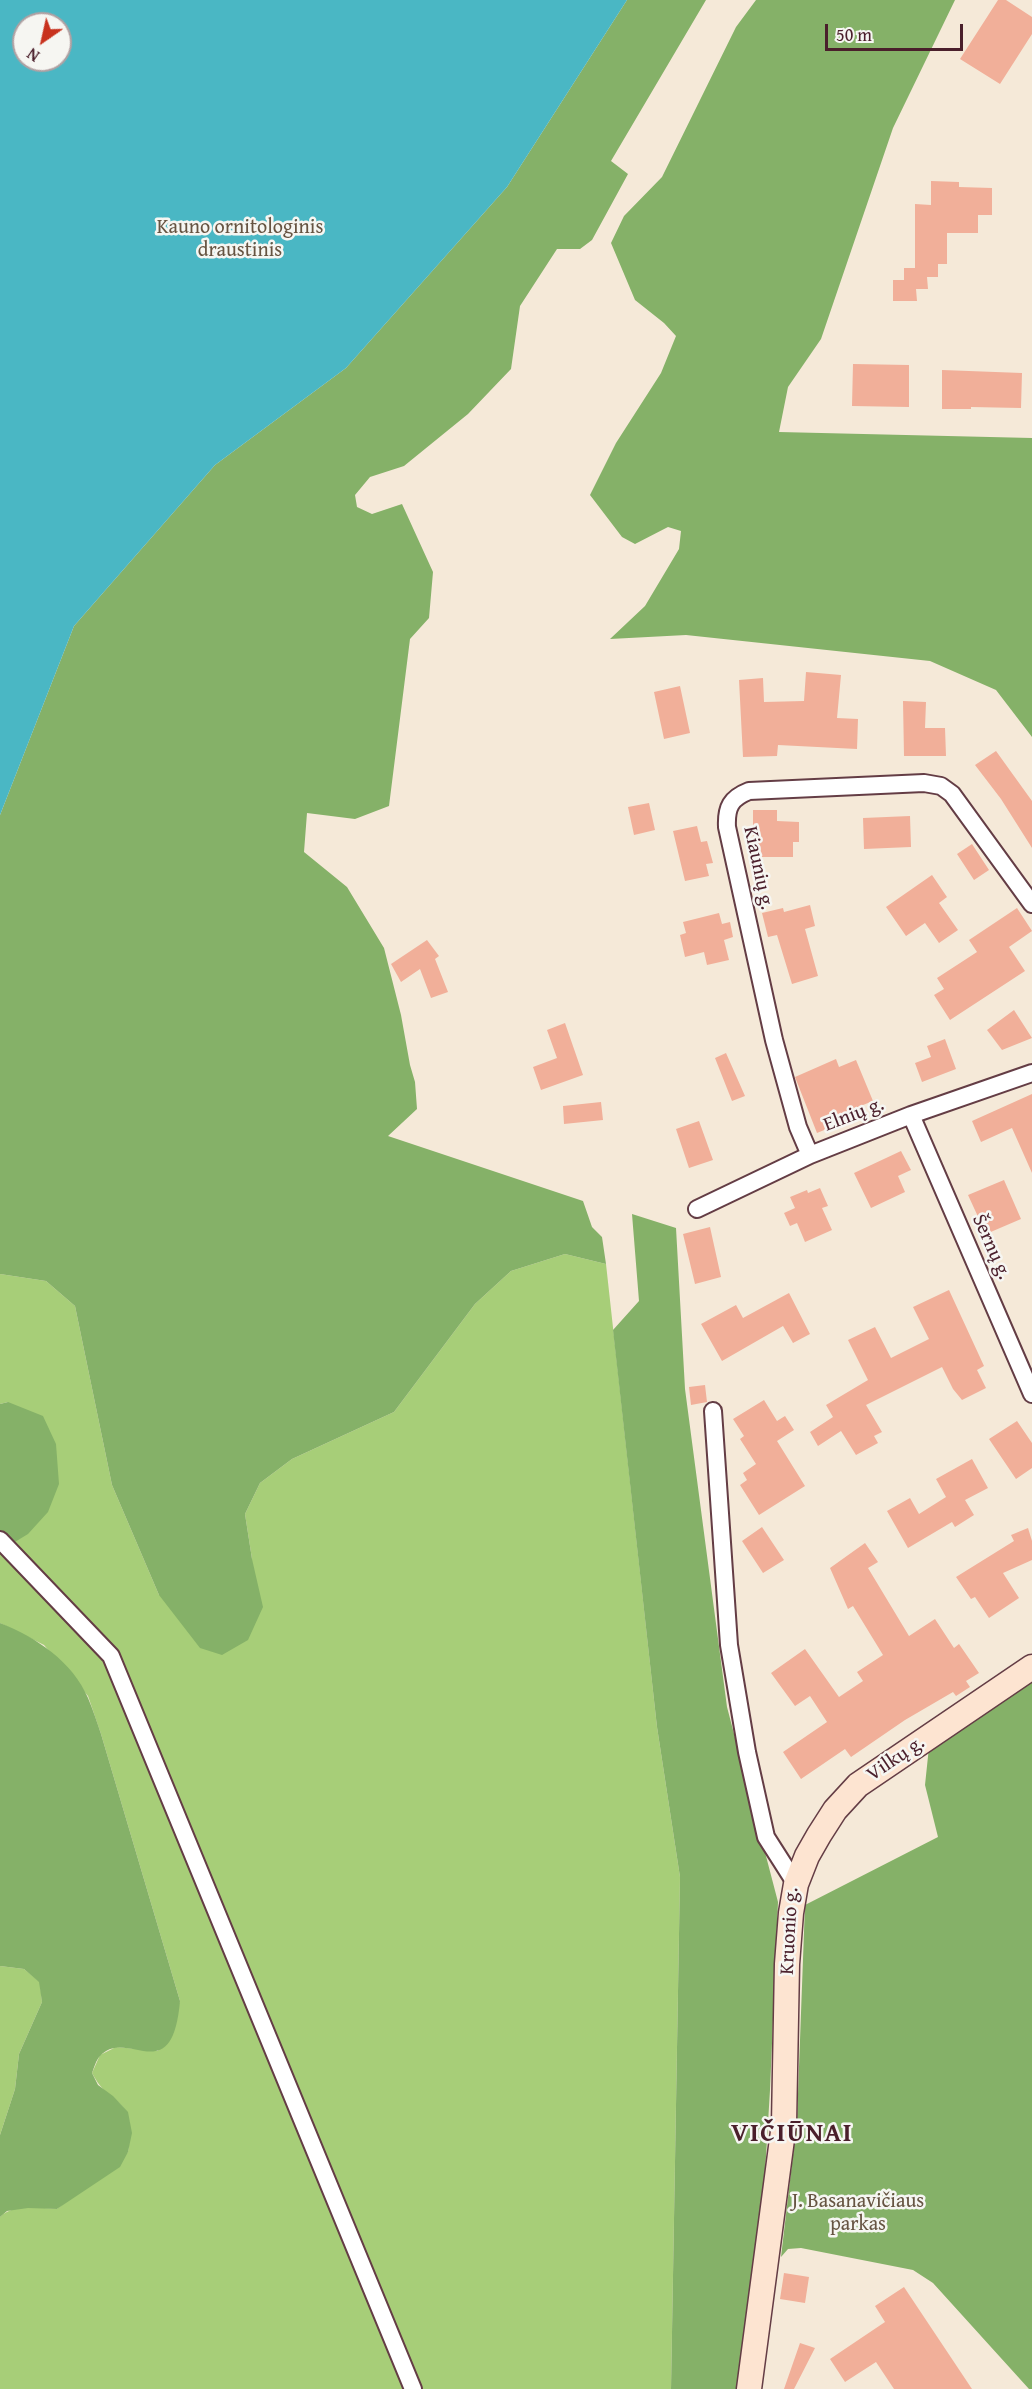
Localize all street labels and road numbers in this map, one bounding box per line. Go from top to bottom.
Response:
street label: Kiaunių g. [737,824,779,912]
street label: Elnių g. [820,1093,888,1137]
street label: Šernų g. [966,1211,1016,1283]
street label: Vilkų g. [863,1731,929,1787]
street label: Kruonio g. [776,1887,804,1975]

